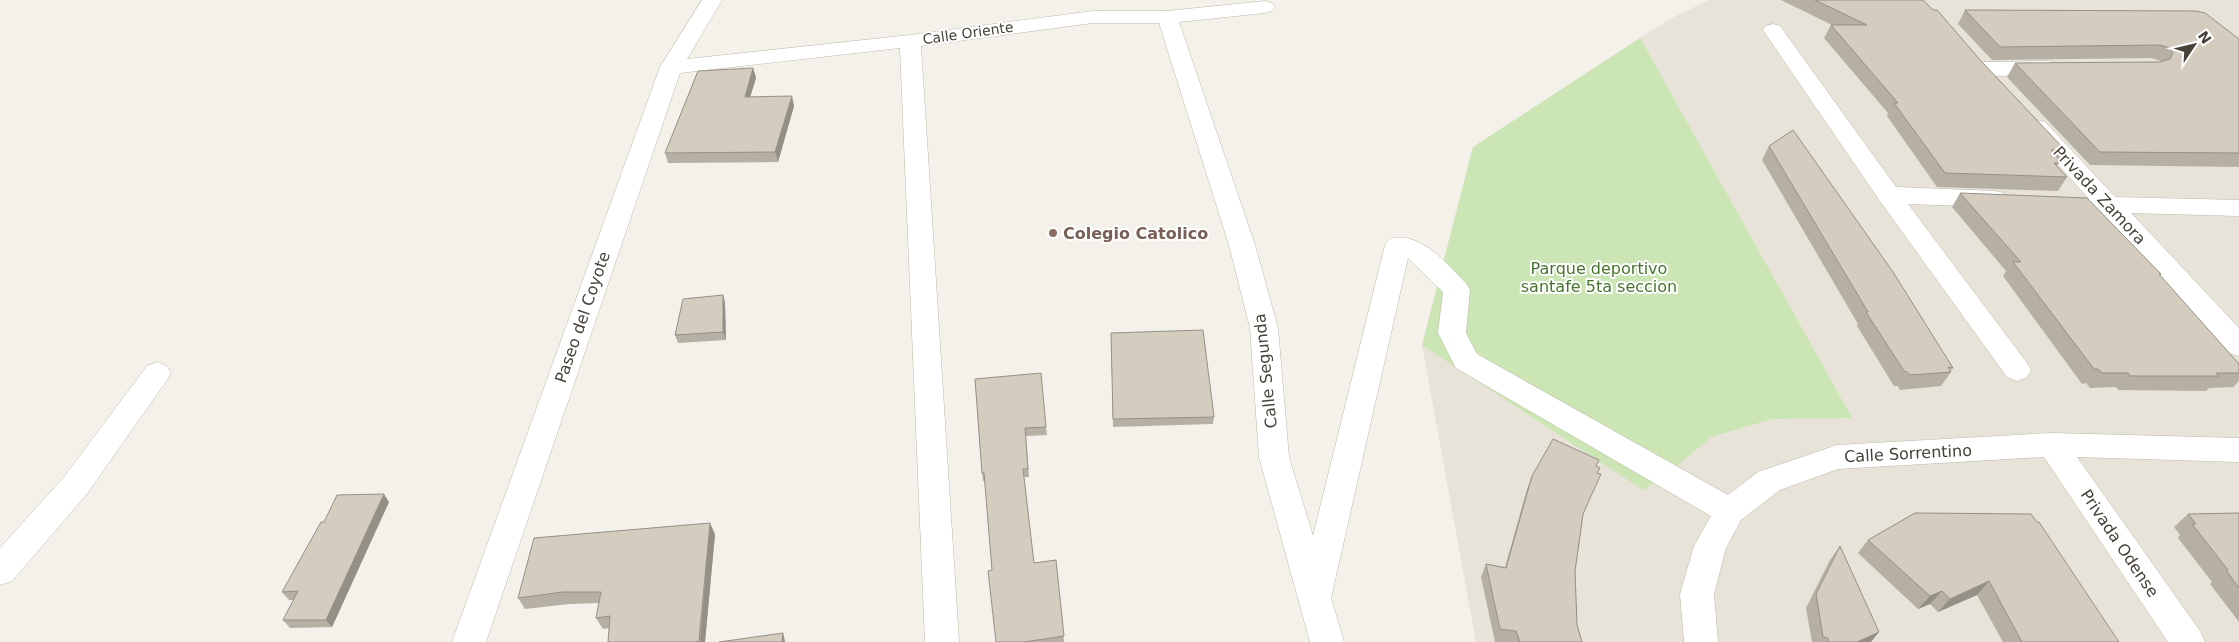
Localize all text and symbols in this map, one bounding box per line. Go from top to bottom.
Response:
street label: Calle Oriente [922,19,1014,47]
north arrow [2169,20,2219,70]
text: N [2195,28,2215,47]
street label: Privada Zamora [2049,142,2150,248]
place label: Colegio Catolico [1063,224,1208,243]
marker: Colegio Catolico [1047,227,1059,239]
street label: Paseo del Coyote [551,249,614,385]
park label: Parque deportivo santafe 5ta seccion [1521,259,1677,296]
street label: Calle Segunda [1250,313,1281,429]
street label: Calle Sorrentino [1844,441,1972,466]
street label: Privada Odense [2077,486,2163,601]

